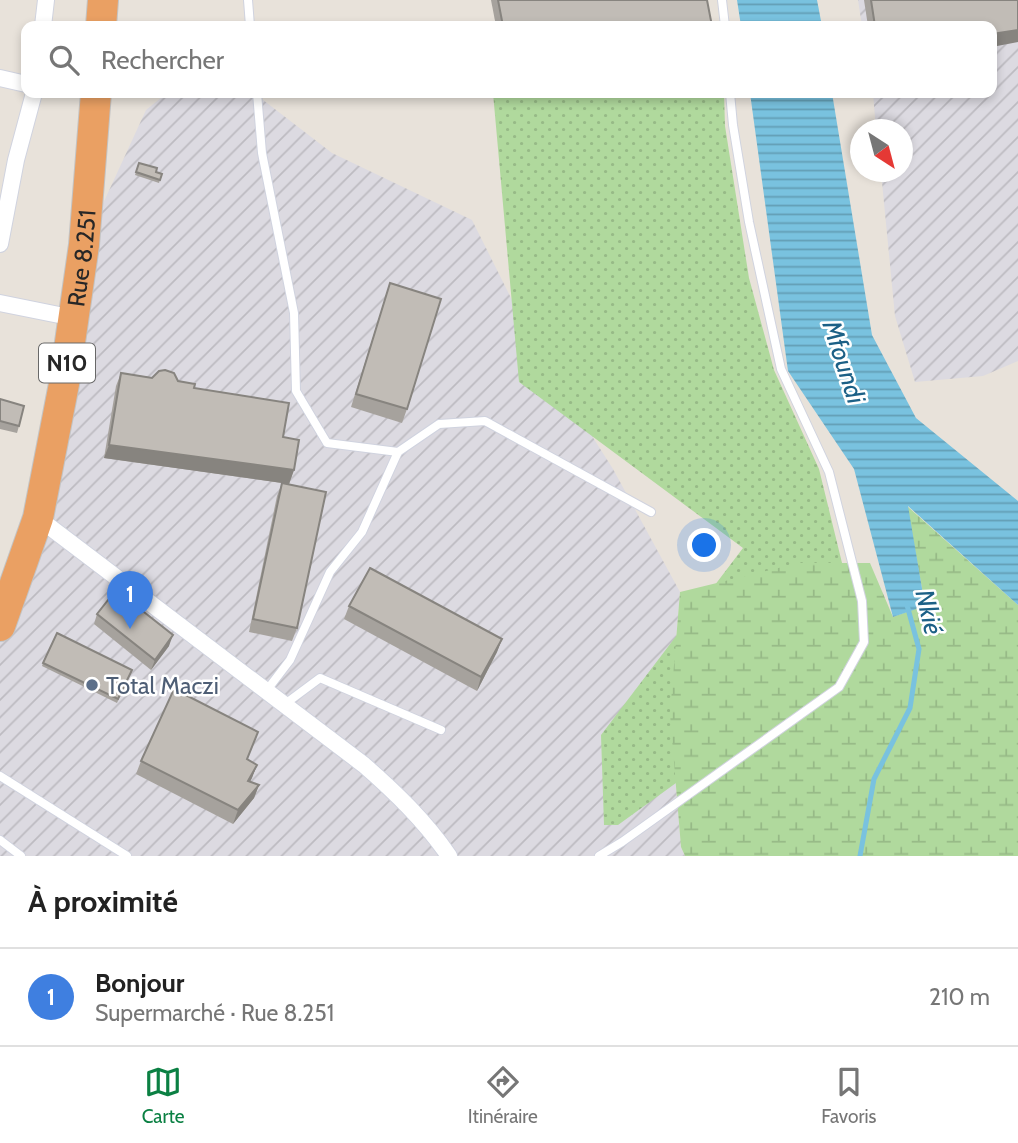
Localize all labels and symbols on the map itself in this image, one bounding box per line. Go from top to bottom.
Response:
north arrow [850,119,913,182]
street label: Rue 8.251 [61,209,101,309]
water label: Mfoundi [815,315,873,408]
road number: N10 [39,344,95,382]
your location [687,528,721,562]
pin: 1 [107,571,153,629]
water label: Nkié [908,586,950,638]
place label: Total Maczi [106,671,219,700]
marker: Total Maczi [84,677,100,693]

